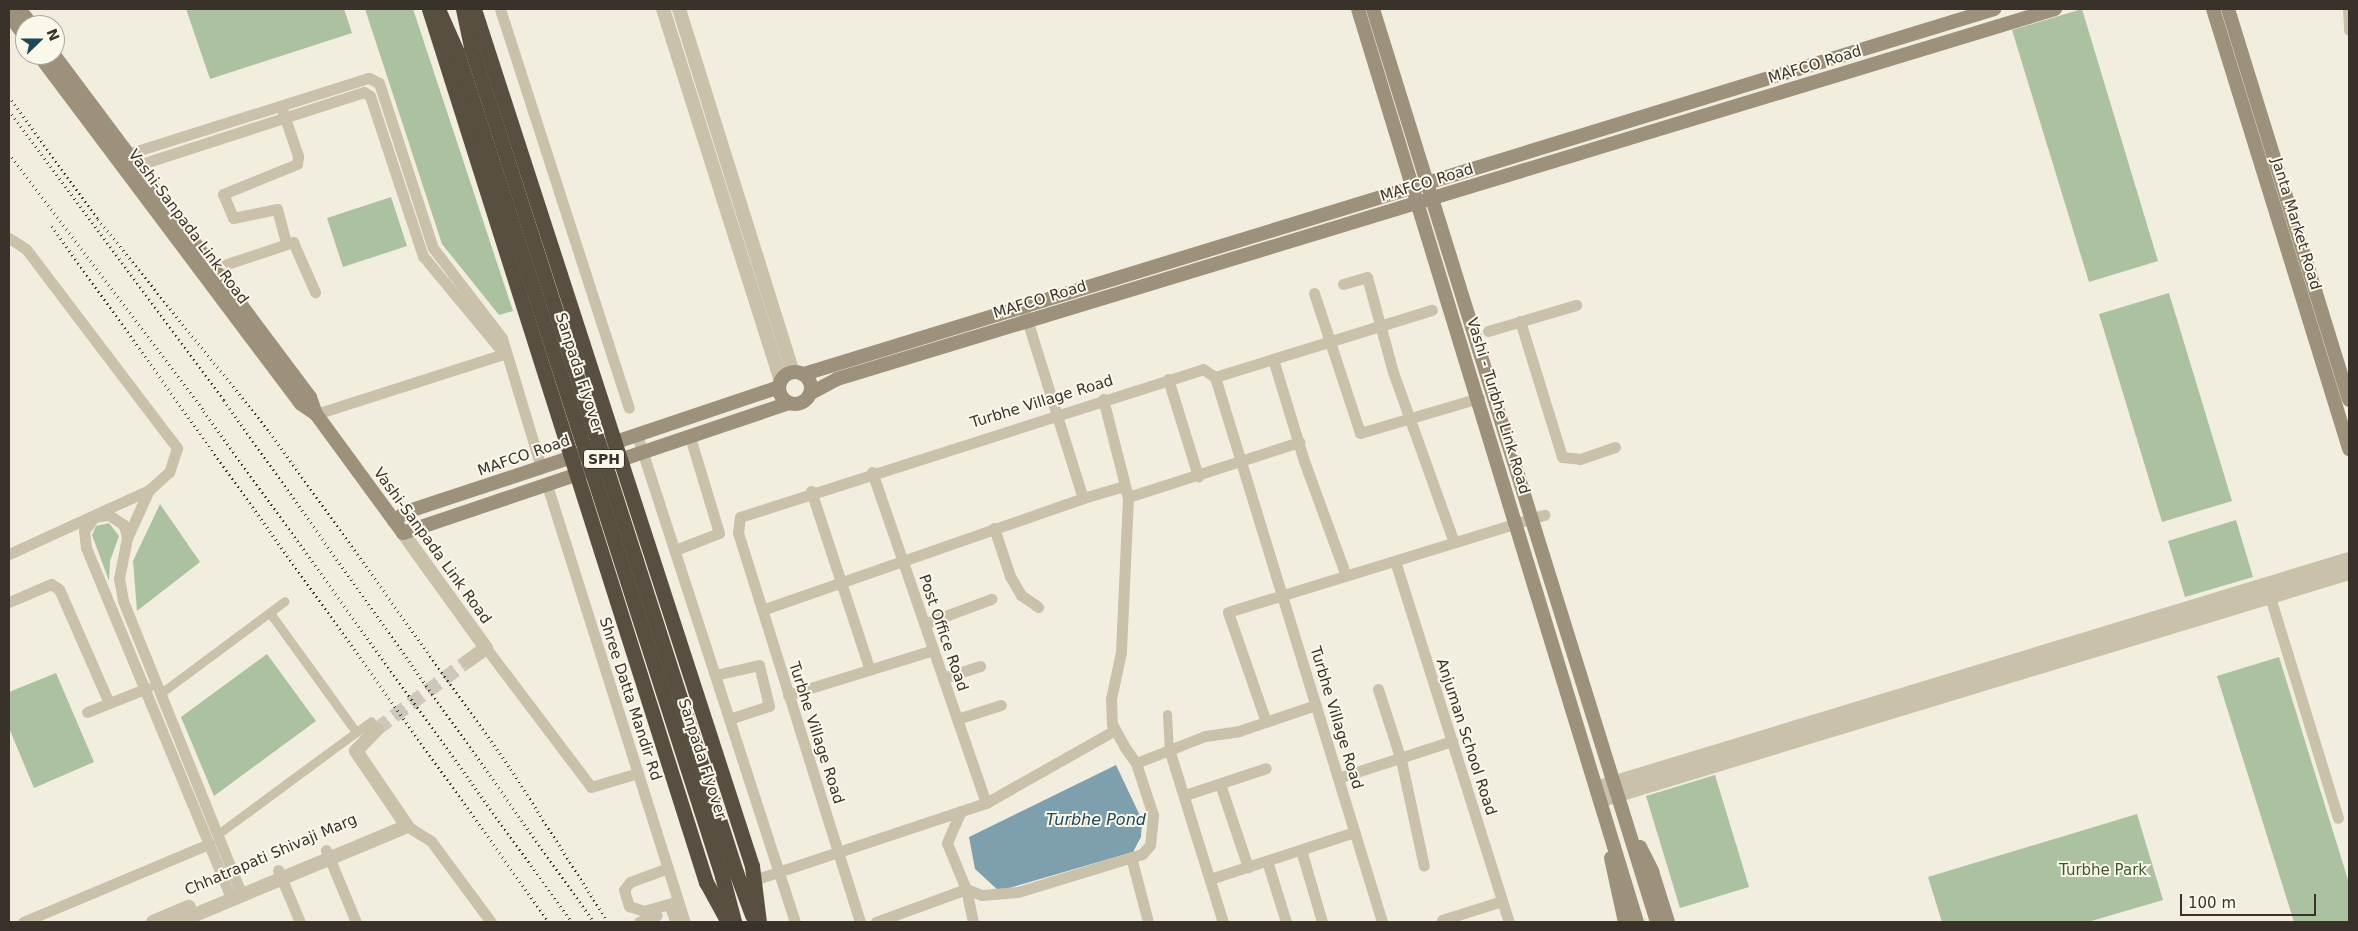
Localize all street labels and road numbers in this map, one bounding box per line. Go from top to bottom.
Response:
street label: MAFCO Road [1766,42,1864,88]
street label: Vashi-Sanpada Link Road [124,146,252,308]
street label: Janta Market Road [2267,156,2325,292]
street label: MAFCO Road [1378,160,1476,206]
street label: MAFCO Road [991,277,1089,323]
street label: Sanpada Flyover [551,311,607,435]
street label: Vashi - Turbhe Link Road [1463,316,1533,496]
street label: Turbhe Village Road [968,372,1116,432]
street label: MAFCO Road [475,432,573,480]
road number: SPH [583,448,625,470]
street label: Vashi-Sanpada Link Road [369,464,495,628]
street label: Post Office Road [915,572,971,694]
street label: Shree Datta Mandir Rd [595,615,665,783]
street label: Turbhe Village Road [1306,644,1366,792]
street label: Anjuman School Road [1432,656,1500,818]
street label: Turbhe Village Road [785,660,847,806]
street label: Sanpada Flyover [674,697,730,821]
street label: Chhatrapati Shivaji Marg [182,810,360,900]

